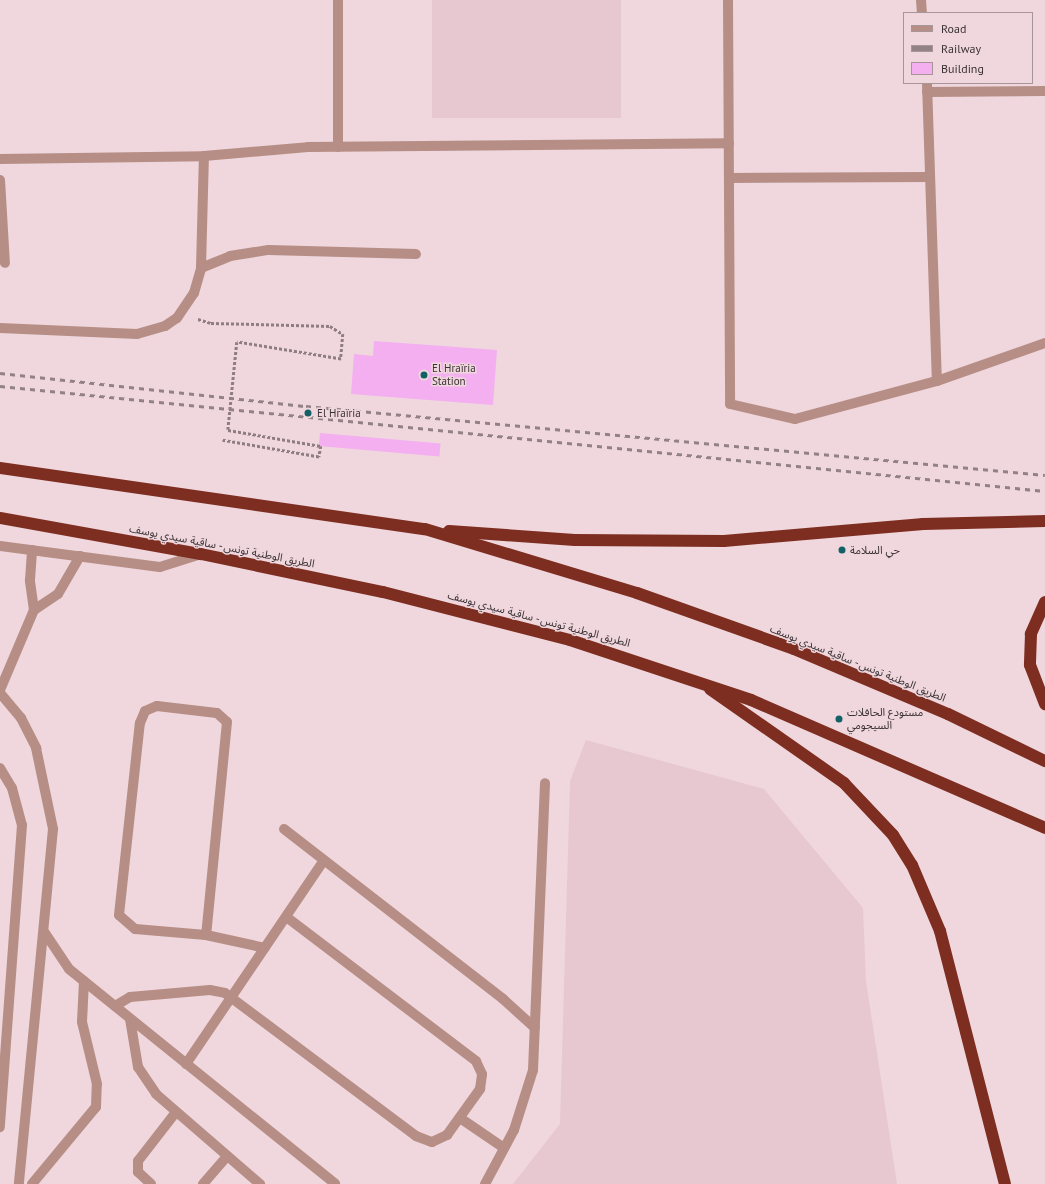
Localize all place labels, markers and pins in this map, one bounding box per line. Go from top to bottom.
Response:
place label: El Hraïria Station [432,362,476,388]
marker: El Hraïria Station [419,370,429,380]
place label: El Hraïria [317,406,361,420]
marker: El Hraïria [302,407,314,419]
place label: حي السلامة [850,543,900,557]
marker: حي السلامة [837,545,847,555]
place label: مستودع الحافلات السيجومي [847,706,923,732]
marker: مستودع الحافلات السيجومي [834,714,844,724]

